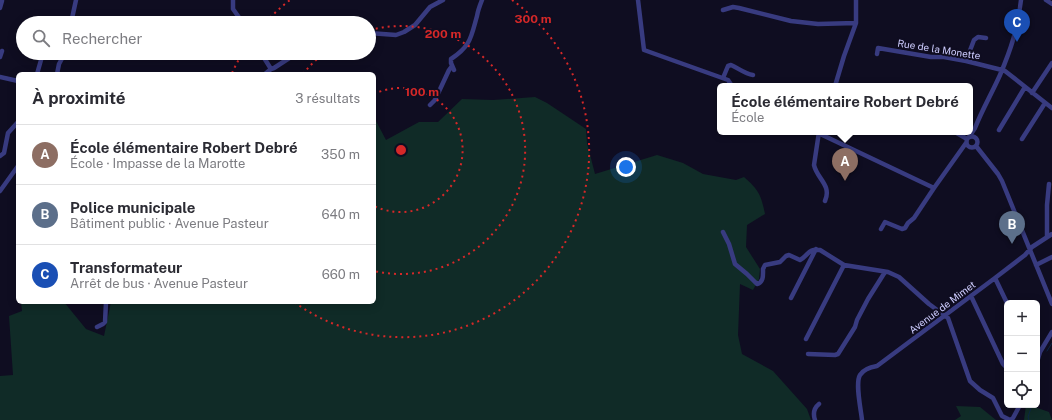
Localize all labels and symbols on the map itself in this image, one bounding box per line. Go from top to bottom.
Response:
pin: C [1004,9,1030,42]
text: 300 m [515,12,552,26]
text: 200 m [425,27,461,41]
street label: Rue de la Monette [897,37,982,62]
text: 100 m [405,85,439,99]
centre of rings [394,143,408,157]
pin: A [832,148,858,181]
your location [616,157,636,177]
pin: B [999,211,1025,244]
street label: Avenue de Mimet [906,278,978,336]

